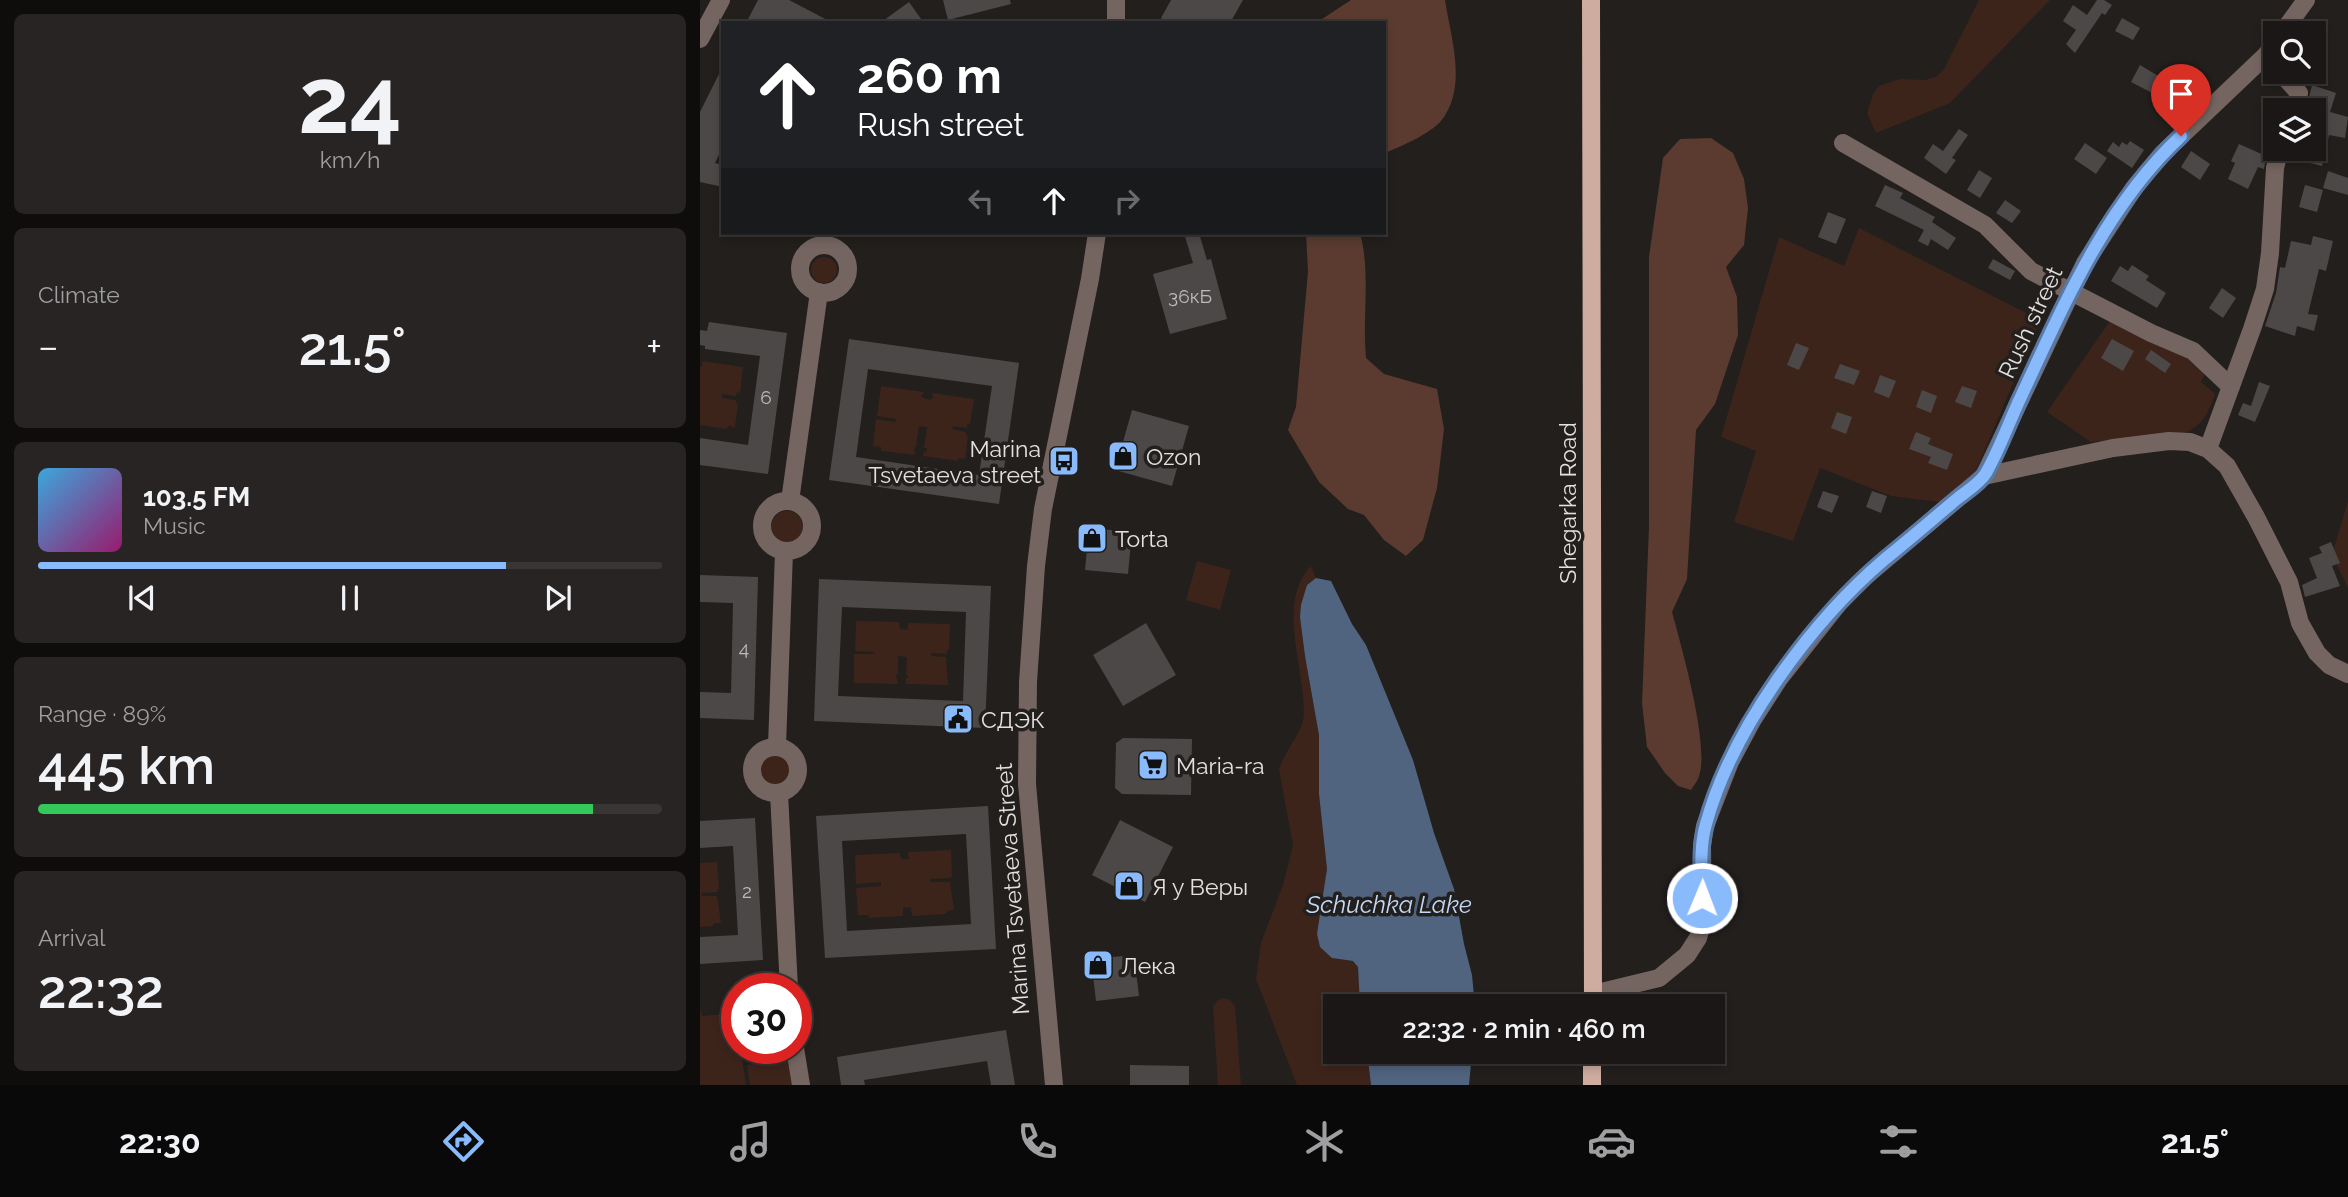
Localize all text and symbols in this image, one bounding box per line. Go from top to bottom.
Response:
map controls [2263,21,2326,161]
button: search [2263,21,2326,84]
text: 24 [298,47,402,154]
text: 260 m [857,47,1002,104]
icon: ahead [742,49,833,140]
pin [2151,64,2211,136]
icon: arrive [2162,75,2200,113]
button: layers [2263,98,2326,161]
text: Rush street [857,106,1024,143]
text: km/h [320,146,380,173]
icon: left [962,182,1000,220]
icon: ahead [1035,182,1073,220]
icon: right [1108,182,1146,220]
street label: Rush street [1992,262,2068,382]
text: Climate [38,281,120,308]
house number: 36кБ [1168,285,1212,307]
text: 21.5° [299,316,406,377]
text: − [38,324,58,369]
text: + [646,324,662,369]
house number: 6 [760,386,772,408]
street label: Shegarka Road [1554,422,1581,584]
place label: Marina Tsvetaeva street [868,435,1041,488]
shop icon: Ozon [1106,439,1140,473]
place label: Ozon [1146,443,1201,470]
bus stop icon: Marina Tsvetaeva street [1047,444,1081,478]
text: 103.5 FM [143,482,250,512]
text: Music [143,512,206,539]
shop icon: Torta [1075,521,1109,555]
place label: Torta [1115,525,1168,552]
icon: previous [123,579,161,617]
icon: pause [331,579,369,617]
icon: next [539,579,577,617]
house number: 4 [739,637,749,659]
text: Range · 89% [38,700,166,727]
public building icon: СДЭК [941,702,975,736]
place label: СДЭК [981,706,1045,733]
text: 445 km [38,735,215,796]
supermarket icon: Maria-ra [1136,748,1170,782]
place label: Maria-ra [1176,752,1264,779]
street label: Marina Tsvetaeva Street [990,762,1034,1016]
position arrow [1665,861,1739,935]
shop icon: Я у Веры [1112,869,1146,903]
place label: Я у Веры [1152,873,1248,900]
house number: 2 [742,880,752,902]
water label: Schuchka Lake [1305,890,1472,919]
text: Arrival [38,924,105,951]
shop icon: Лека [1081,948,1115,982]
place label: Лека [1121,952,1176,979]
text: 22:32 [38,959,164,1020]
speed limit sign: 30 [721,973,812,1064]
text: 22:32 · 2 min · 460 m [1402,1014,1646,1044]
icon: directions [439,1117,488,1166]
icon: music [726,1117,775,1166]
icon: phone [1013,1117,1062,1166]
icon: climate [1300,1117,1349,1166]
icon: car [1587,1117,1636,1166]
icon: filters [1874,1117,1923,1166]
text: 22:30 [119,1123,201,1160]
text: 21.5° [2161,1123,2229,1160]

